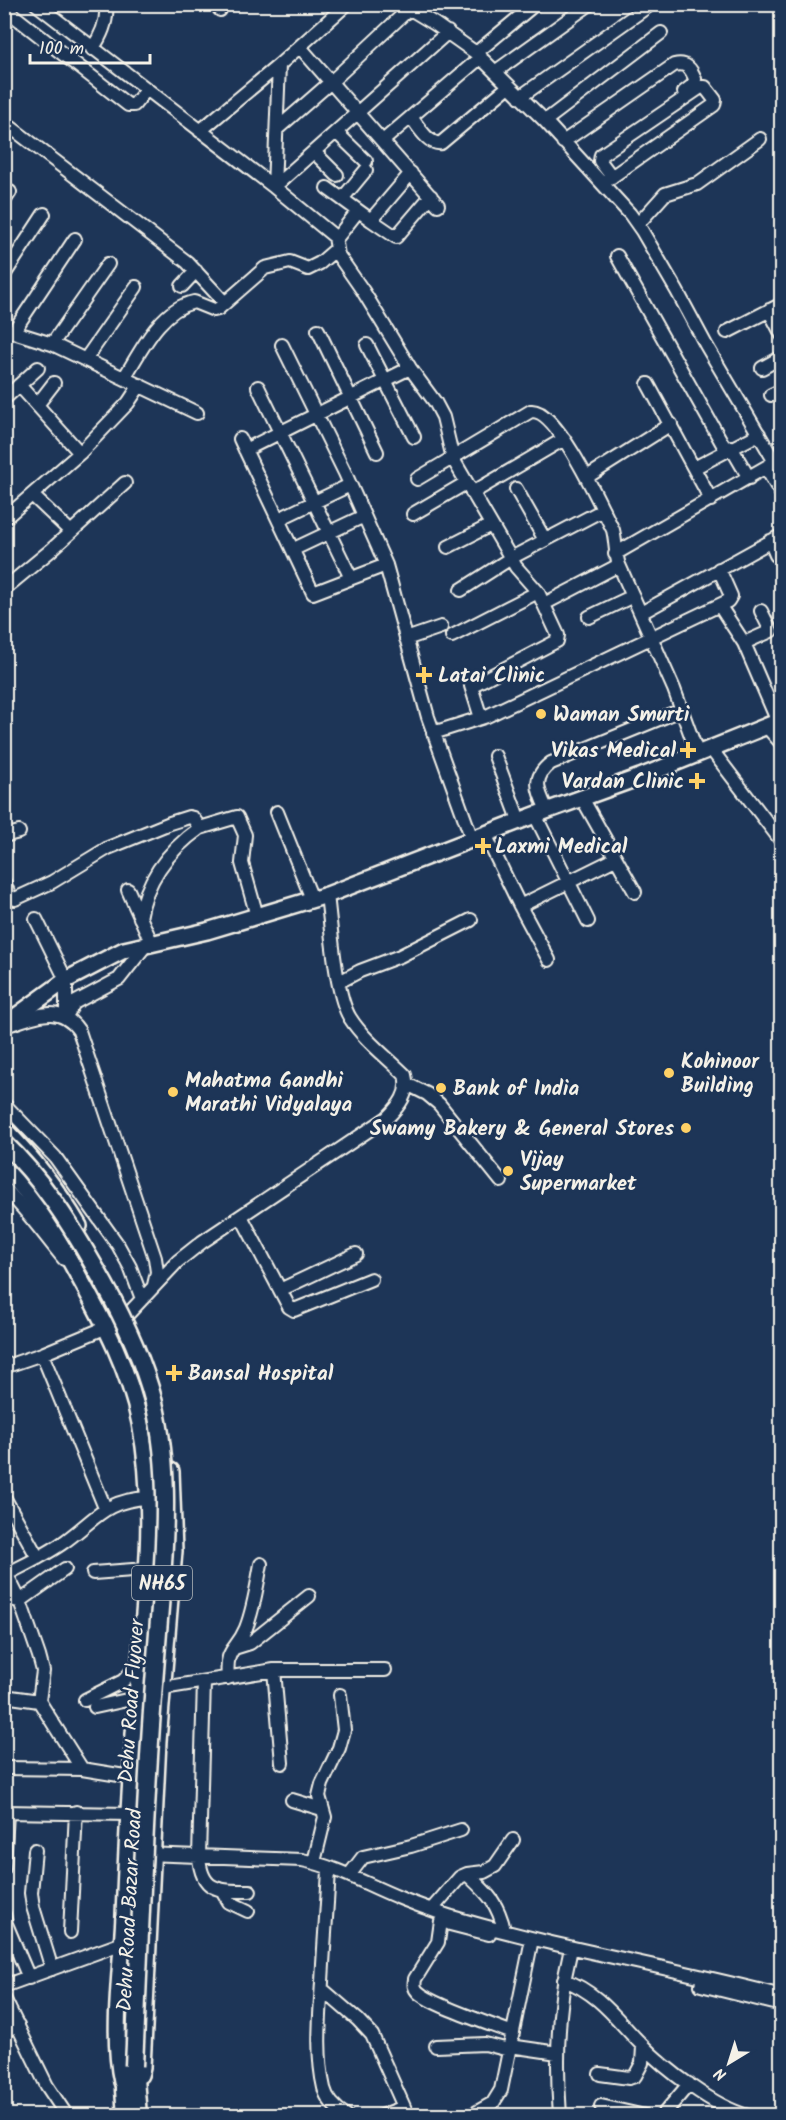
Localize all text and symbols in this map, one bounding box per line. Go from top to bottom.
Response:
scale bar [30,27,150,65]
text: 100 m [39,35,84,64]
place label: Latai Clinic [438,660,545,693]
marker: Latai Clinic [415,666,433,684]
place label: Waman Smurti [553,699,690,732]
marker: Waman Smurti [534,707,548,721]
place label: Vikas Medical [551,735,676,768]
marker: Vikas Medical [681,743,695,757]
place label: Vardan Clinic [561,766,684,799]
marker: Vardan Clinic [688,772,706,790]
place label: Laxmi Medical [495,831,628,864]
marker: Laxmi Medical [476,839,490,853]
place label: Kohinoor Building [681,1046,760,1103]
place label: Mahatma Gandhi Marathi Vidyalaya [185,1065,353,1122]
marker: Kohinoor Building [662,1066,676,1080]
place label: Bank of India [453,1073,580,1106]
marker: Bank of India [434,1081,448,1095]
marker: Mahatma Gandhi Marathi Vidyalaya [166,1085,180,1099]
place label: Swamy Bakery & General Stores [370,1113,674,1146]
marker: Swamy Bakery & General Stores [679,1121,693,1135]
place label: Vijay Supermarket [520,1144,637,1201]
marker: Vijay Supermarket [501,1164,515,1178]
place label: Bansal Hospital [188,1358,334,1391]
marker: Bansal Hospital [165,1364,183,1382]
road number: NH65 [132,1566,192,1600]
street label: Dehu Road Flyover [110,1617,155,1784]
street label: Dehu Road Bazar Road [109,1807,152,2012]
north arrow [699,2033,759,2093]
text: N [709,2061,732,2087]

